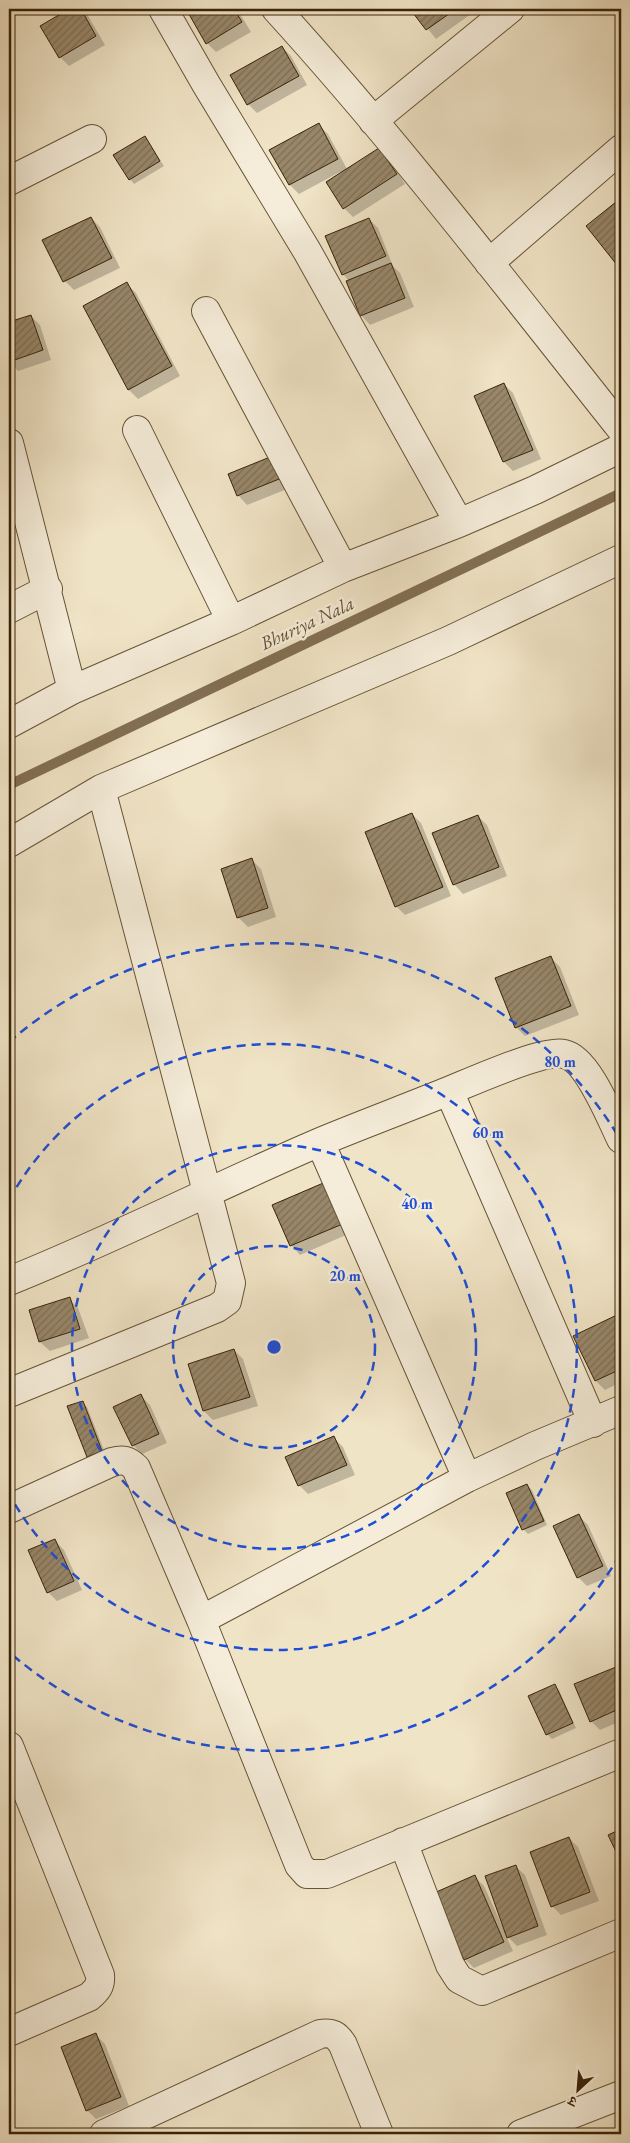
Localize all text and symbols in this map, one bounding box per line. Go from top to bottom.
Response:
water label: Bhuriya Nala [255,590,358,656]
text: 80 m [544,1052,576,1071]
text: 60 m [472,1123,504,1142]
text: 40 m [401,1194,433,1213]
text: 20 m [329,1266,361,1285]
centre of rings [265,1338,283,1356]
north arrow [552,2066,602,2116]
text: उ [564,2092,580,2112]

